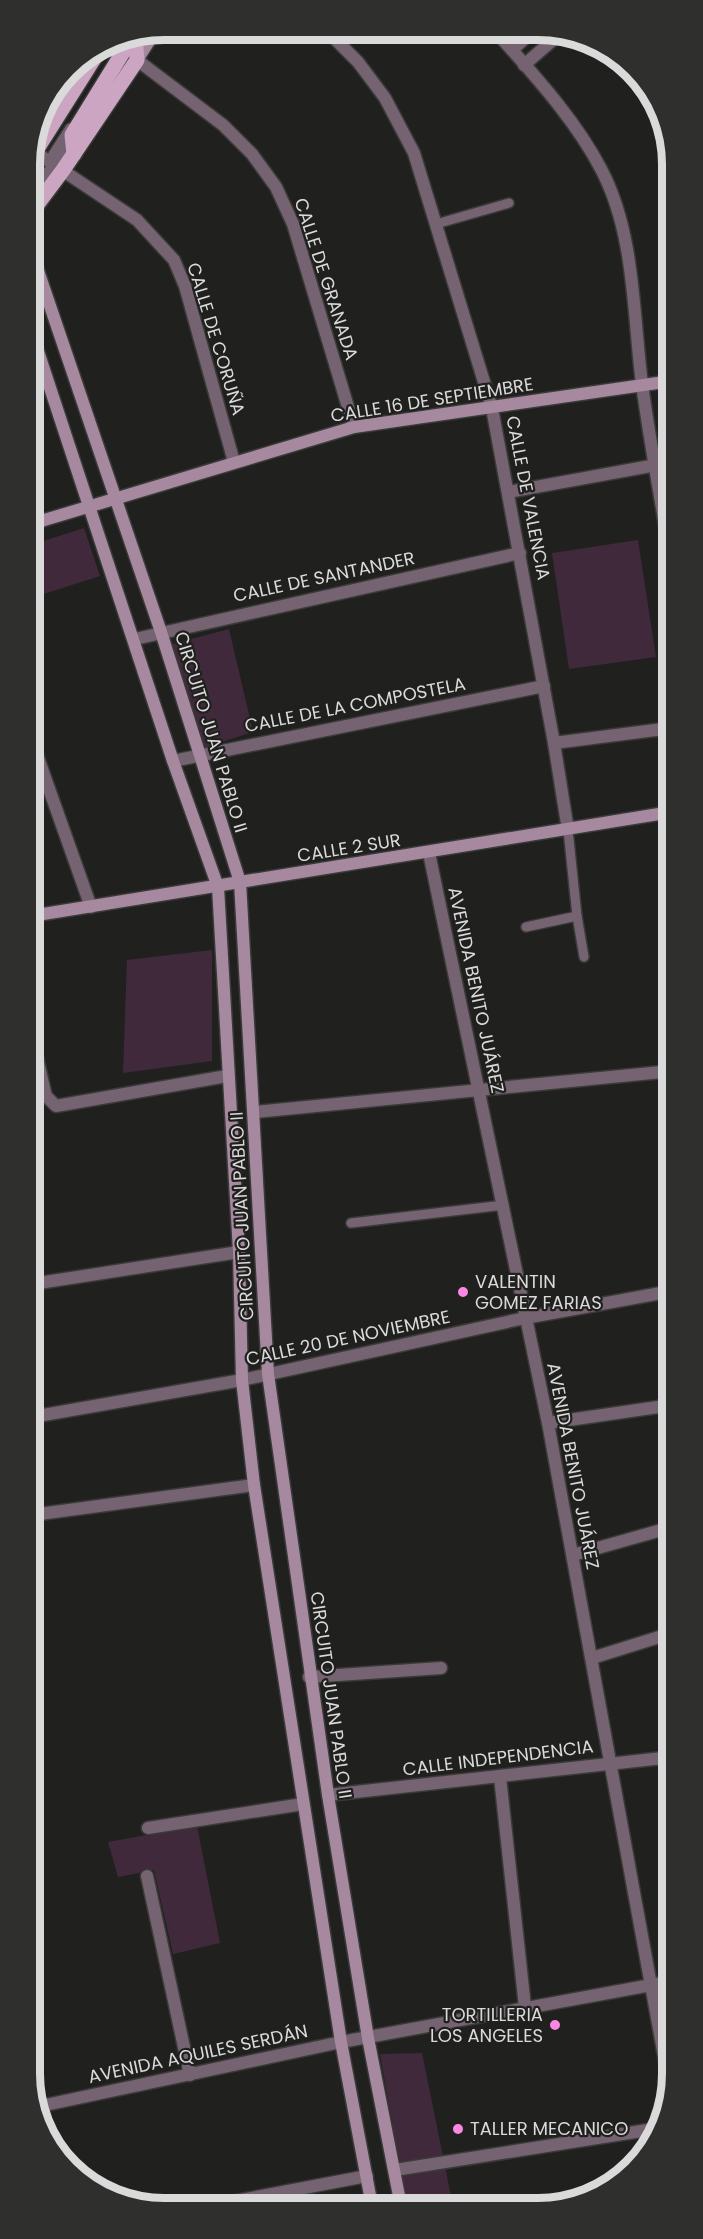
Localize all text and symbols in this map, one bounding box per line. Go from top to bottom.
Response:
street label: CALLE DE GRANADA [288,195,364,363]
street label: CALLE DE CORUÑA [181,260,252,418]
street label: CALLE 16 DE SEPTIEMBRE [329,371,535,428]
street label: CALLE DE VALENCIA [500,414,557,582]
street label: CALLE DE SANTANDER [231,545,417,608]
street label: CIRCUITO JUAN PABLO II [169,628,254,835]
street label: CALLE DE LA COMPOSTELA [242,671,468,738]
street label: CALLE 2 SUR [295,827,402,868]
street label: AVENIDA BENITO JUÁREZ [442,885,511,1095]
street label: CIRCUITO JUAN PABLO II [224,1111,259,1321]
place label: VALENTIN GOMEZ FARIAS [475,1269,602,1315]
marker: VALENTIN GOMEZ FARIAS [456,1285,470,1299]
street label: CALLE 20 DE NOVIEMBRE [243,1304,452,1371]
street label: AVENIDA BENITO JUÁREZ [541,1360,606,1571]
street label: CIRCUITO JUAN PABLO II [305,1590,358,1800]
street label: CALLE INDEPENDENCIA [401,1733,595,1782]
place label: TORTILLERIA LOS ANGELES [430,2002,543,2048]
street label: AVENIDA AQUILES SERDÁN [86,2018,310,2089]
marker: TORTILLERIA LOS ANGELES [548,2018,562,2032]
place label: TALLER MECANICO [470,2116,628,2141]
marker: TALLER MECANICO [451,2122,465,2136]

